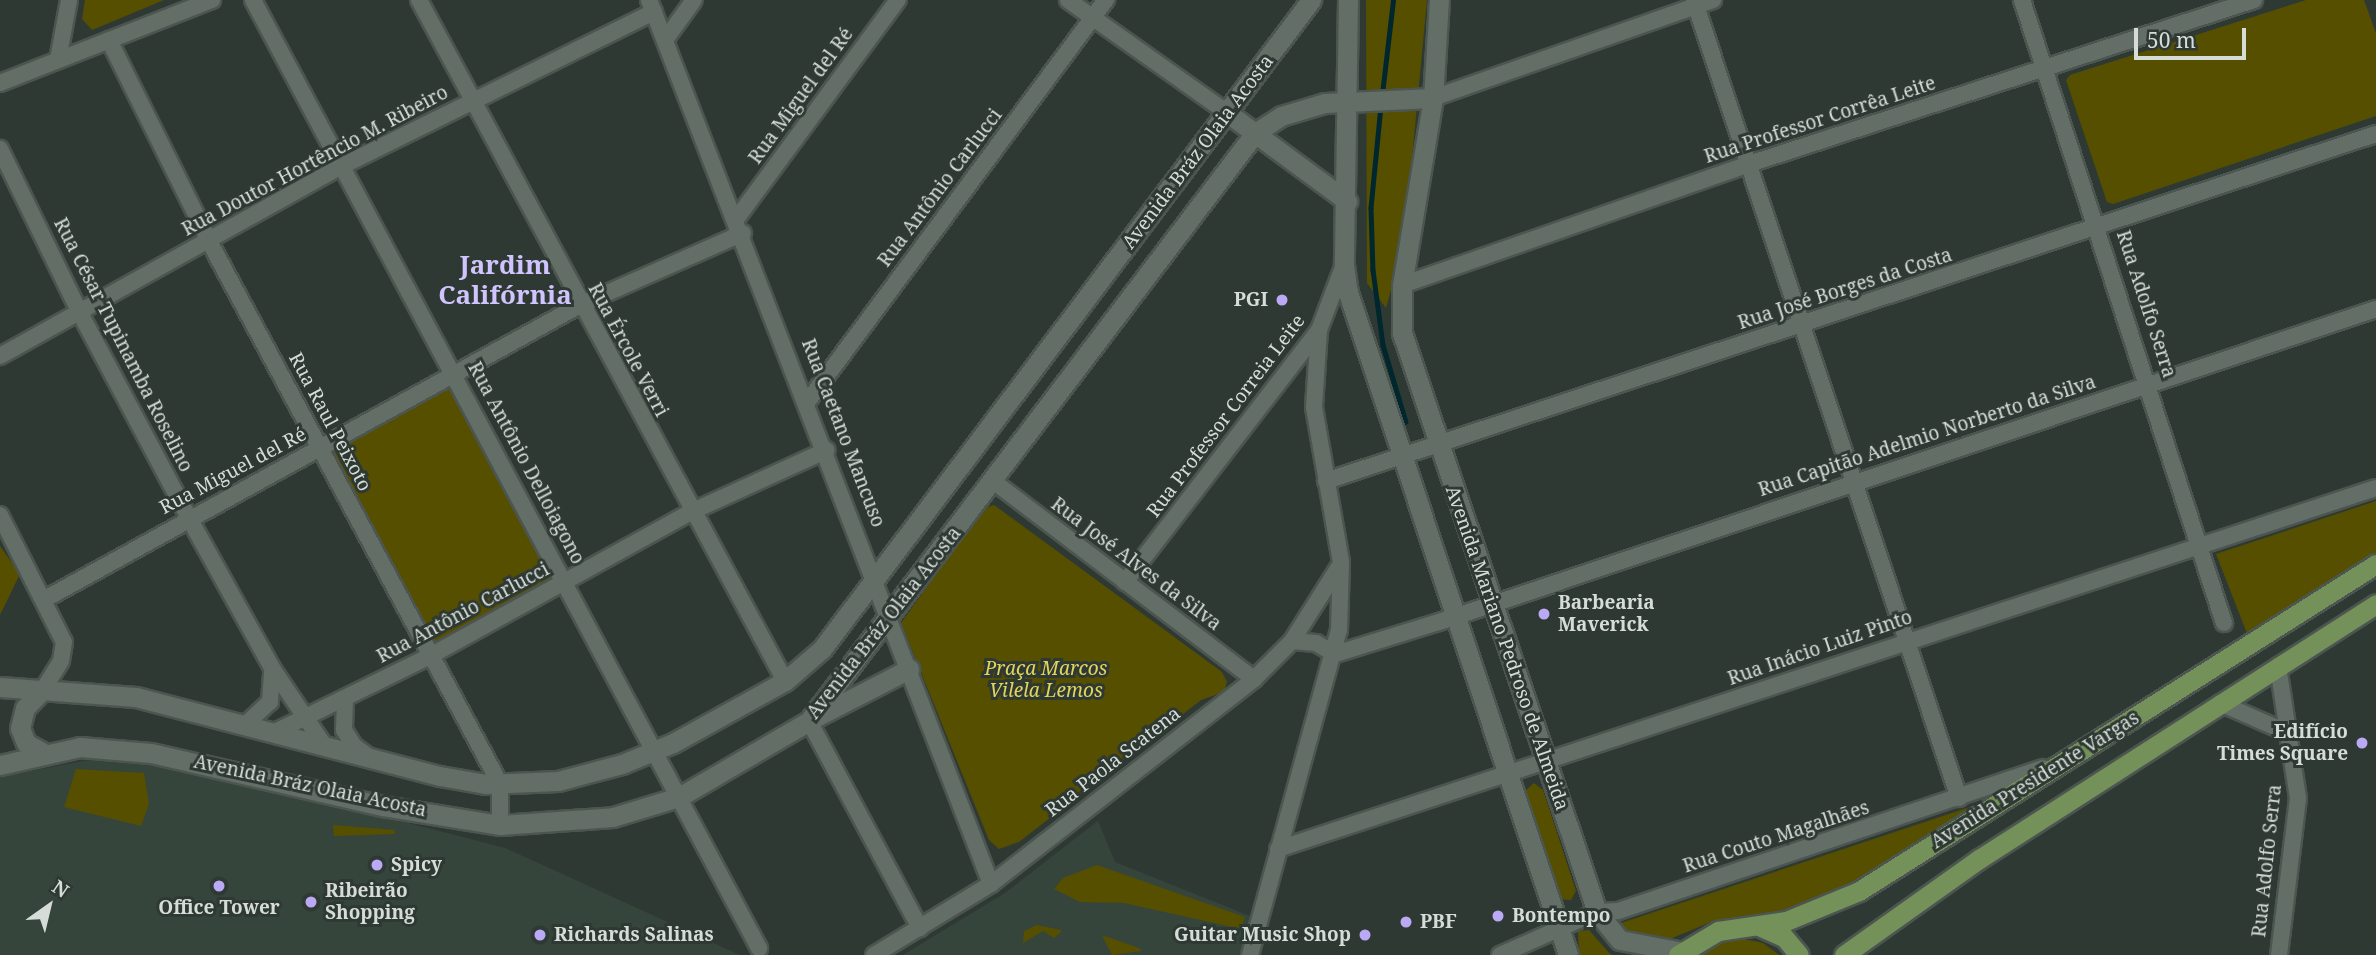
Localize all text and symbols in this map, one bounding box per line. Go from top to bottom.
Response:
scale bar [2138,14,2250,58]
street label: Rua Miguel del Ré [744,24,858,168]
text: 50 m [2147,26,2196,54]
street label: Avenida Bráz Olaia Acosta [1118,50,1278,254]
street label: Rua Professor Corrêa Leite [1701,72,1939,168]
street label: Rua Doutor Hortêncio M. Ribeiro [178,81,452,241]
street label: Rua Antônio Carlucci [873,105,1007,271]
street label: Rua César Tupinamba Roselino [49,214,197,476]
street label: Rua Adolfo Serra [2111,228,2181,380]
street label: Rua José Borges da Costa [1735,244,1955,334]
district label: Jardim Califórnia [438,249,572,310]
street label: Rua Ércole Verri [583,279,673,421]
place label: PGI [1234,289,1268,311]
marker: PGI [1274,292,1290,308]
street label: Rua Professor Correia Leite [1142,310,1310,522]
street label: Rua Caetano Mancuso [797,336,889,530]
street label: Rua Raul Peixoto [284,349,376,495]
street label: Rua Antônio Delloiagono [463,358,589,568]
street label: Rua Capitão Adelmio Norberto da Silva [1755,371,2099,501]
street label: Rua Miguel del Ré [156,423,310,519]
street label: Avenida Mariano Pedroso de Almeida [1441,483,1573,813]
street label: Rua José Alves da Silva [1047,493,1225,635]
street label: Avenida Bráz Olaia Acosta [802,523,966,723]
street label: Rua Antônio Carlucci [373,558,553,668]
place label: Barbearia Maverick [1558,592,1655,636]
marker: Barbearia Maverick [1536,606,1552,622]
street label: Rua Inácio Luiz Pinto [1725,606,1915,690]
park label: Praça Marcos Vilela Lemos [985,658,1107,702]
street label: Rua Paola Scatena [1041,702,1185,822]
street label: Avenida Presidente Vargas [1927,706,2143,854]
place label: Edifício Times Square [2217,721,2348,765]
marker: Edifício Times Square [2354,735,2370,751]
street label: Avenida Bráz Olaia Acosta [192,750,428,822]
street label: Rua Adolfo Serra [2248,784,2286,938]
street label: Rua Couto Magalhães [1680,796,1872,878]
place label: Spicy [391,854,442,876]
marker: Spicy [369,857,385,873]
north arrow [14,871,84,941]
text: N [47,874,74,904]
marker: Office Tower [211,878,227,894]
place label: Ribeirão Shopping [325,880,415,924]
marker: Ribeirão Shopping [303,894,319,910]
place label: Office Tower [158,897,280,919]
place label: Bontempo [1512,905,1610,927]
marker: Bontempo [1490,908,1506,924]
place label: PBF [1420,911,1457,933]
marker: PBF [1398,914,1414,930]
place label: Richards Salinas [554,924,714,946]
place label: Guitar Music Shop [1174,924,1351,946]
marker: Richards Salinas [532,927,548,943]
marker: Guitar Music Shop [1357,927,1373,943]

